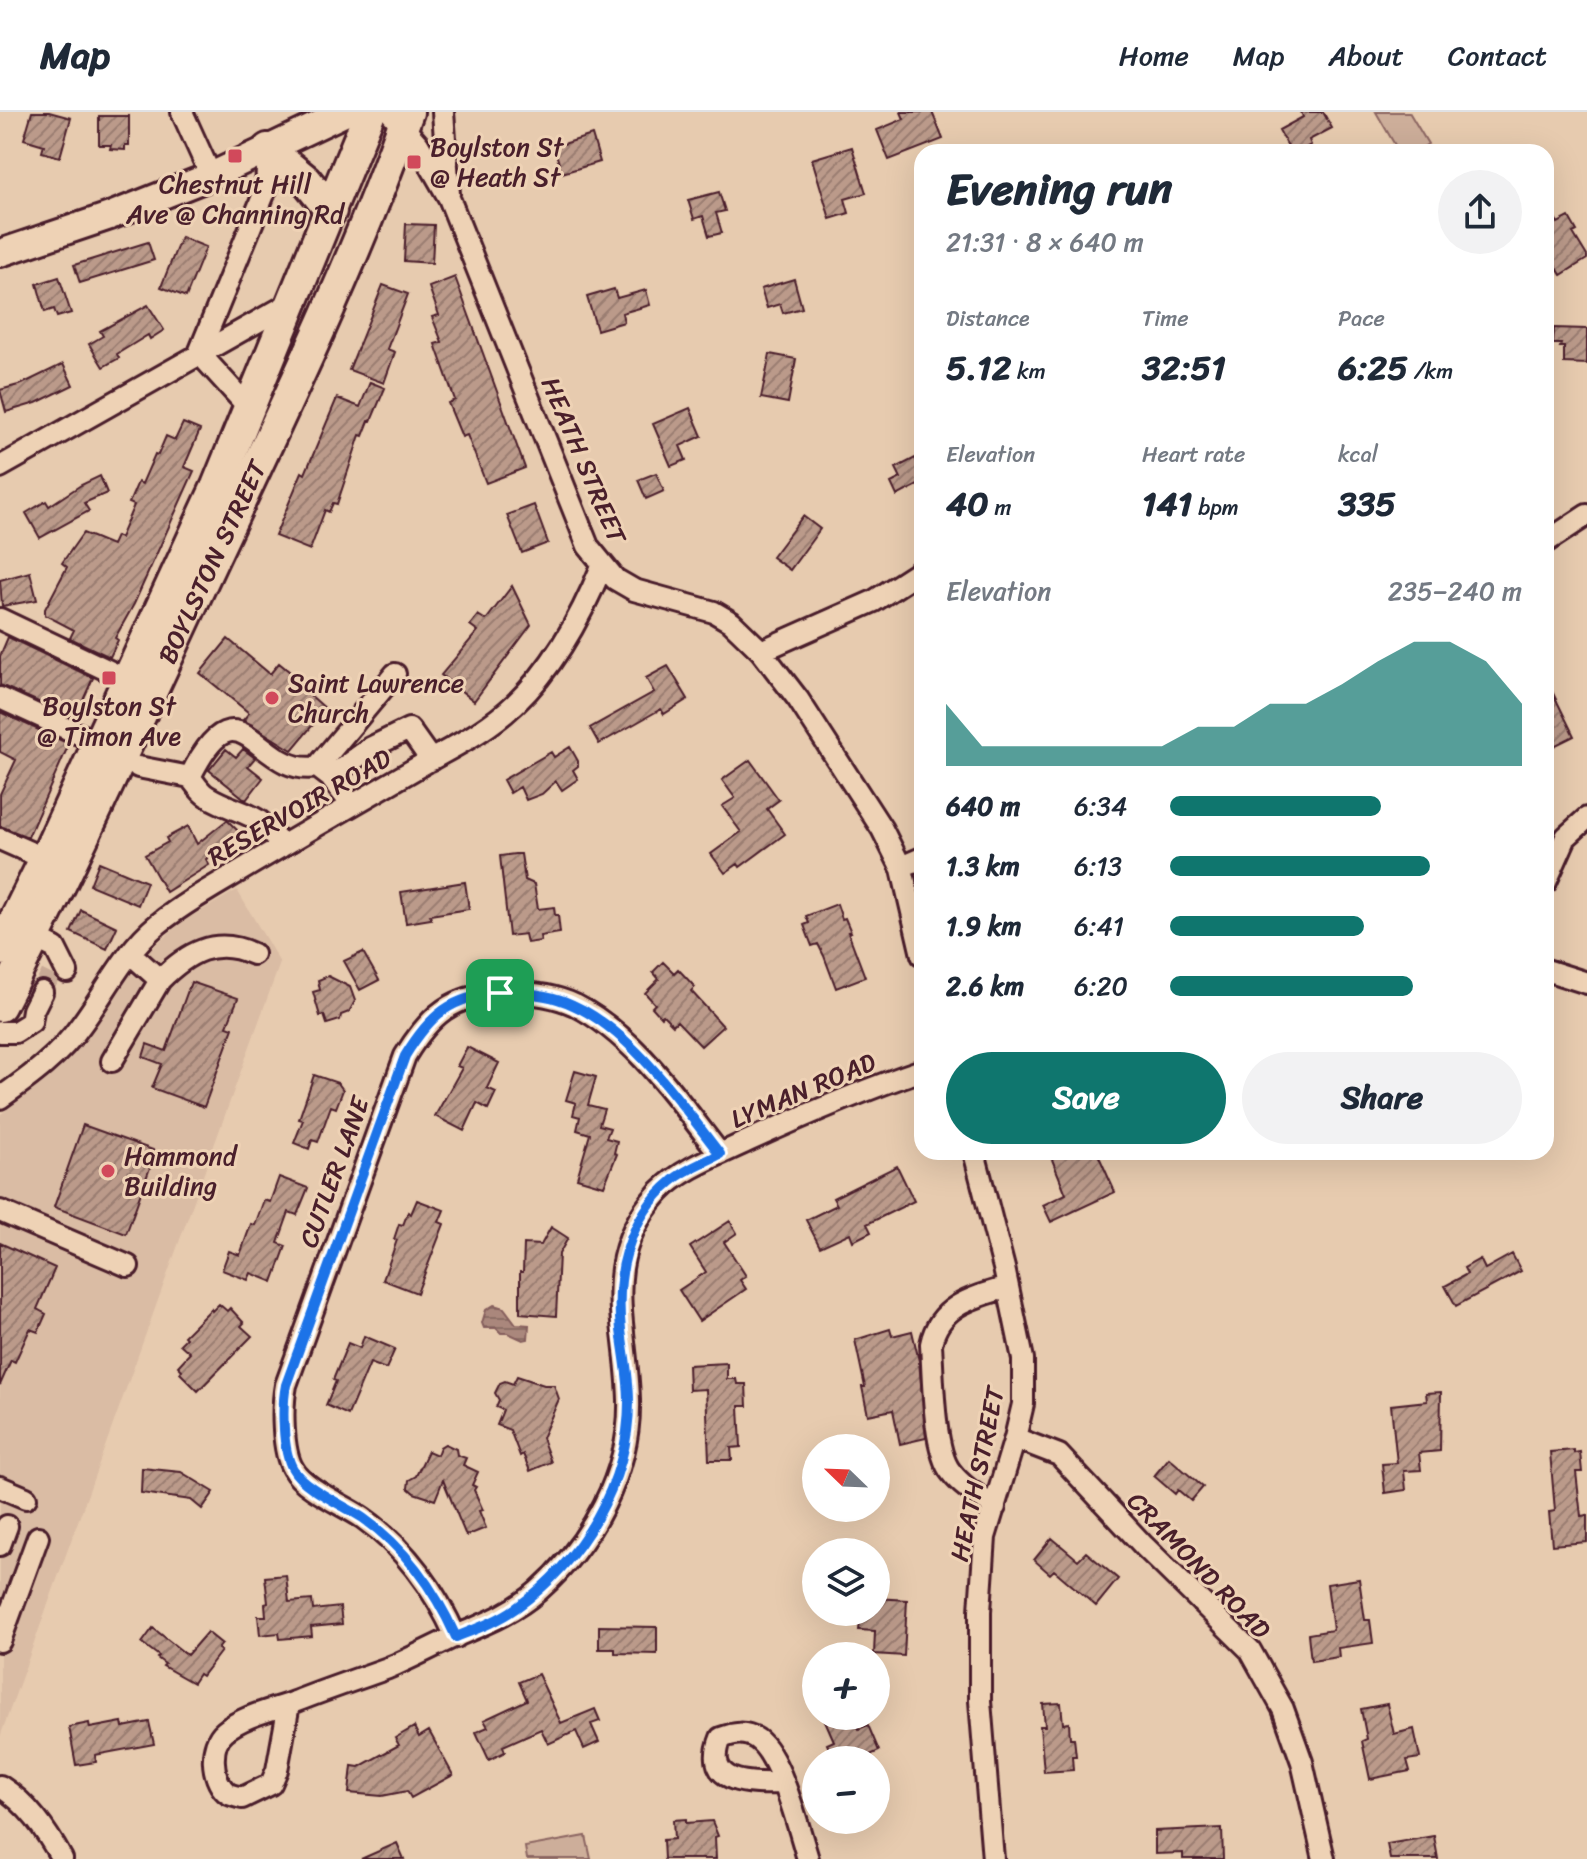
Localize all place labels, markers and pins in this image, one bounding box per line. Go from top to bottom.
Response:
place label: Boylston St @ Heath St [430,124,565,200]
marker: Chestnut Hill Ave @ Channing Rd [226,147,244,165]
marker: Boylston St @ Heath St [405,153,423,171]
place label: Chestnut Hill Ave @ Channing Rd [125,161,346,237]
place label: Saint Lawrence Church [288,660,464,736]
marker: Boylston St @ Timon Ave [100,669,118,687]
place label: Boylston St @ Timon Ave [37,683,181,759]
marker: Saint Lawrence Church [263,689,281,707]
pin [466,959,534,1027]
place label: Hammond Building [124,1133,239,1209]
marker: Hammond Building [99,1162,117,1180]

